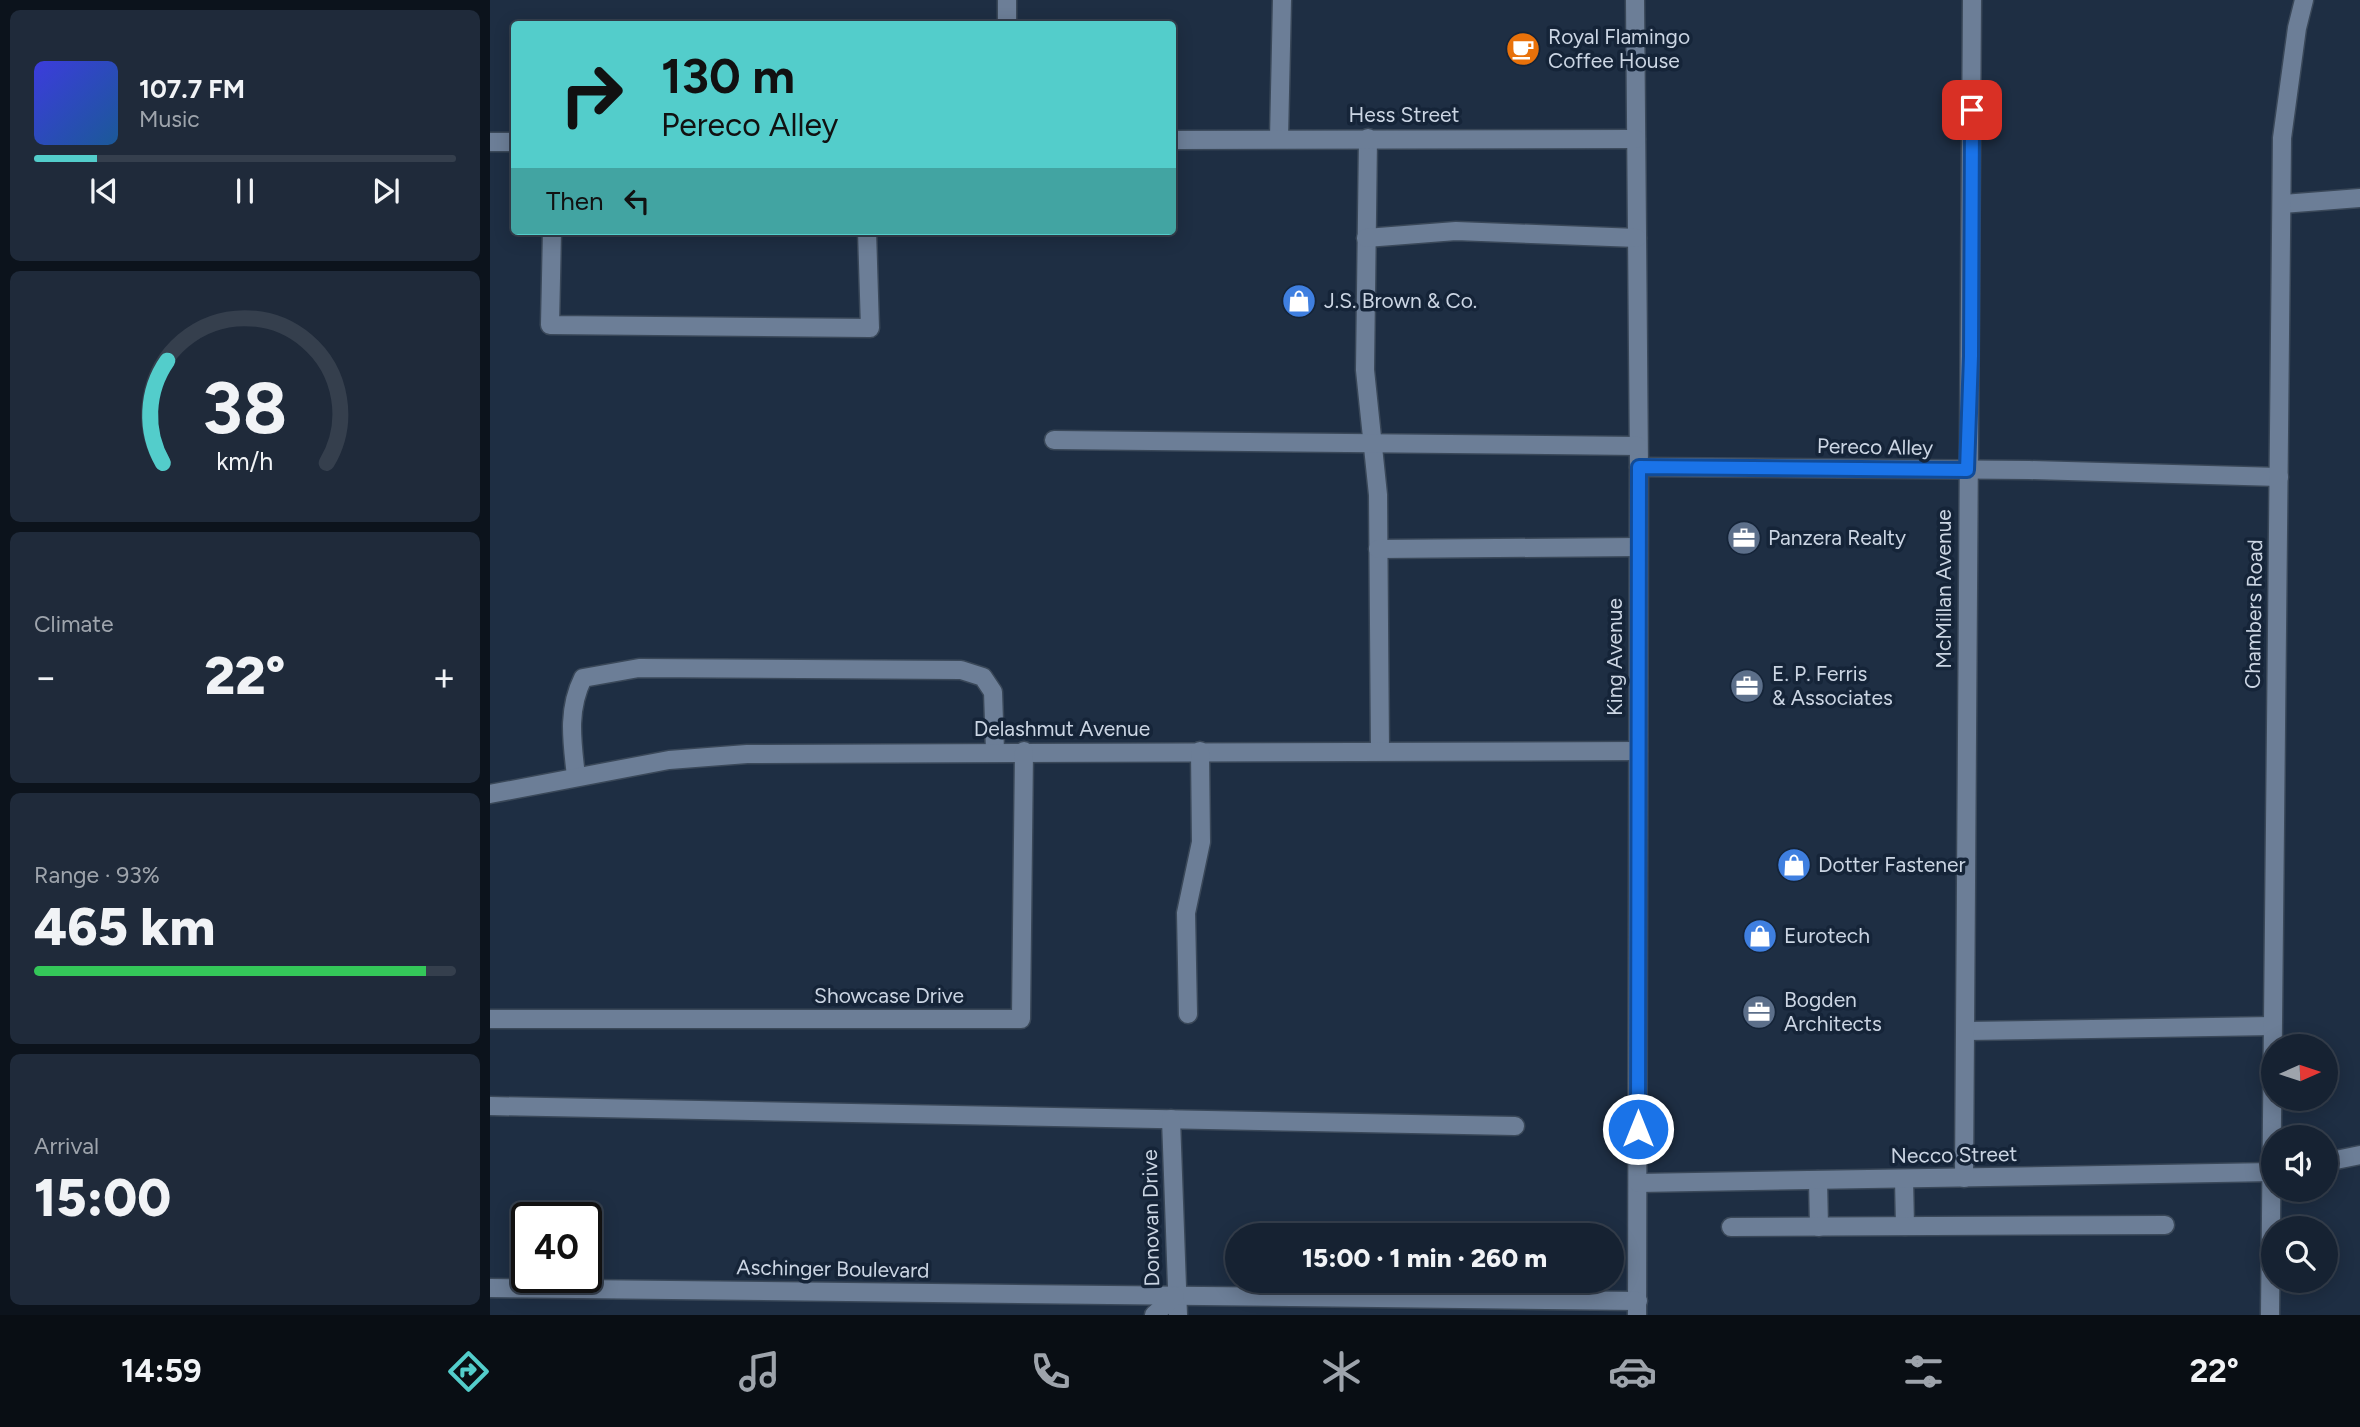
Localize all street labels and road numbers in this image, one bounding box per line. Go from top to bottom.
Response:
street label: Hess Street [1349,102,1459,127]
street label: Pereco Alley [1817,433,1933,460]
street label: McMillan Avenue [1931,509,1956,669]
street label: Chambers Road [2240,539,2267,689]
street label: King Avenue [1602,598,1627,716]
street label: Delashmut Avenue [974,716,1150,741]
street label: Showcase Drive [814,983,964,1008]
street label: Necco Street [1890,1141,2018,1168]
street label: Donovan Drive [1137,1149,1164,1287]
street label: Aschinger Boulevard [736,1254,930,1283]

